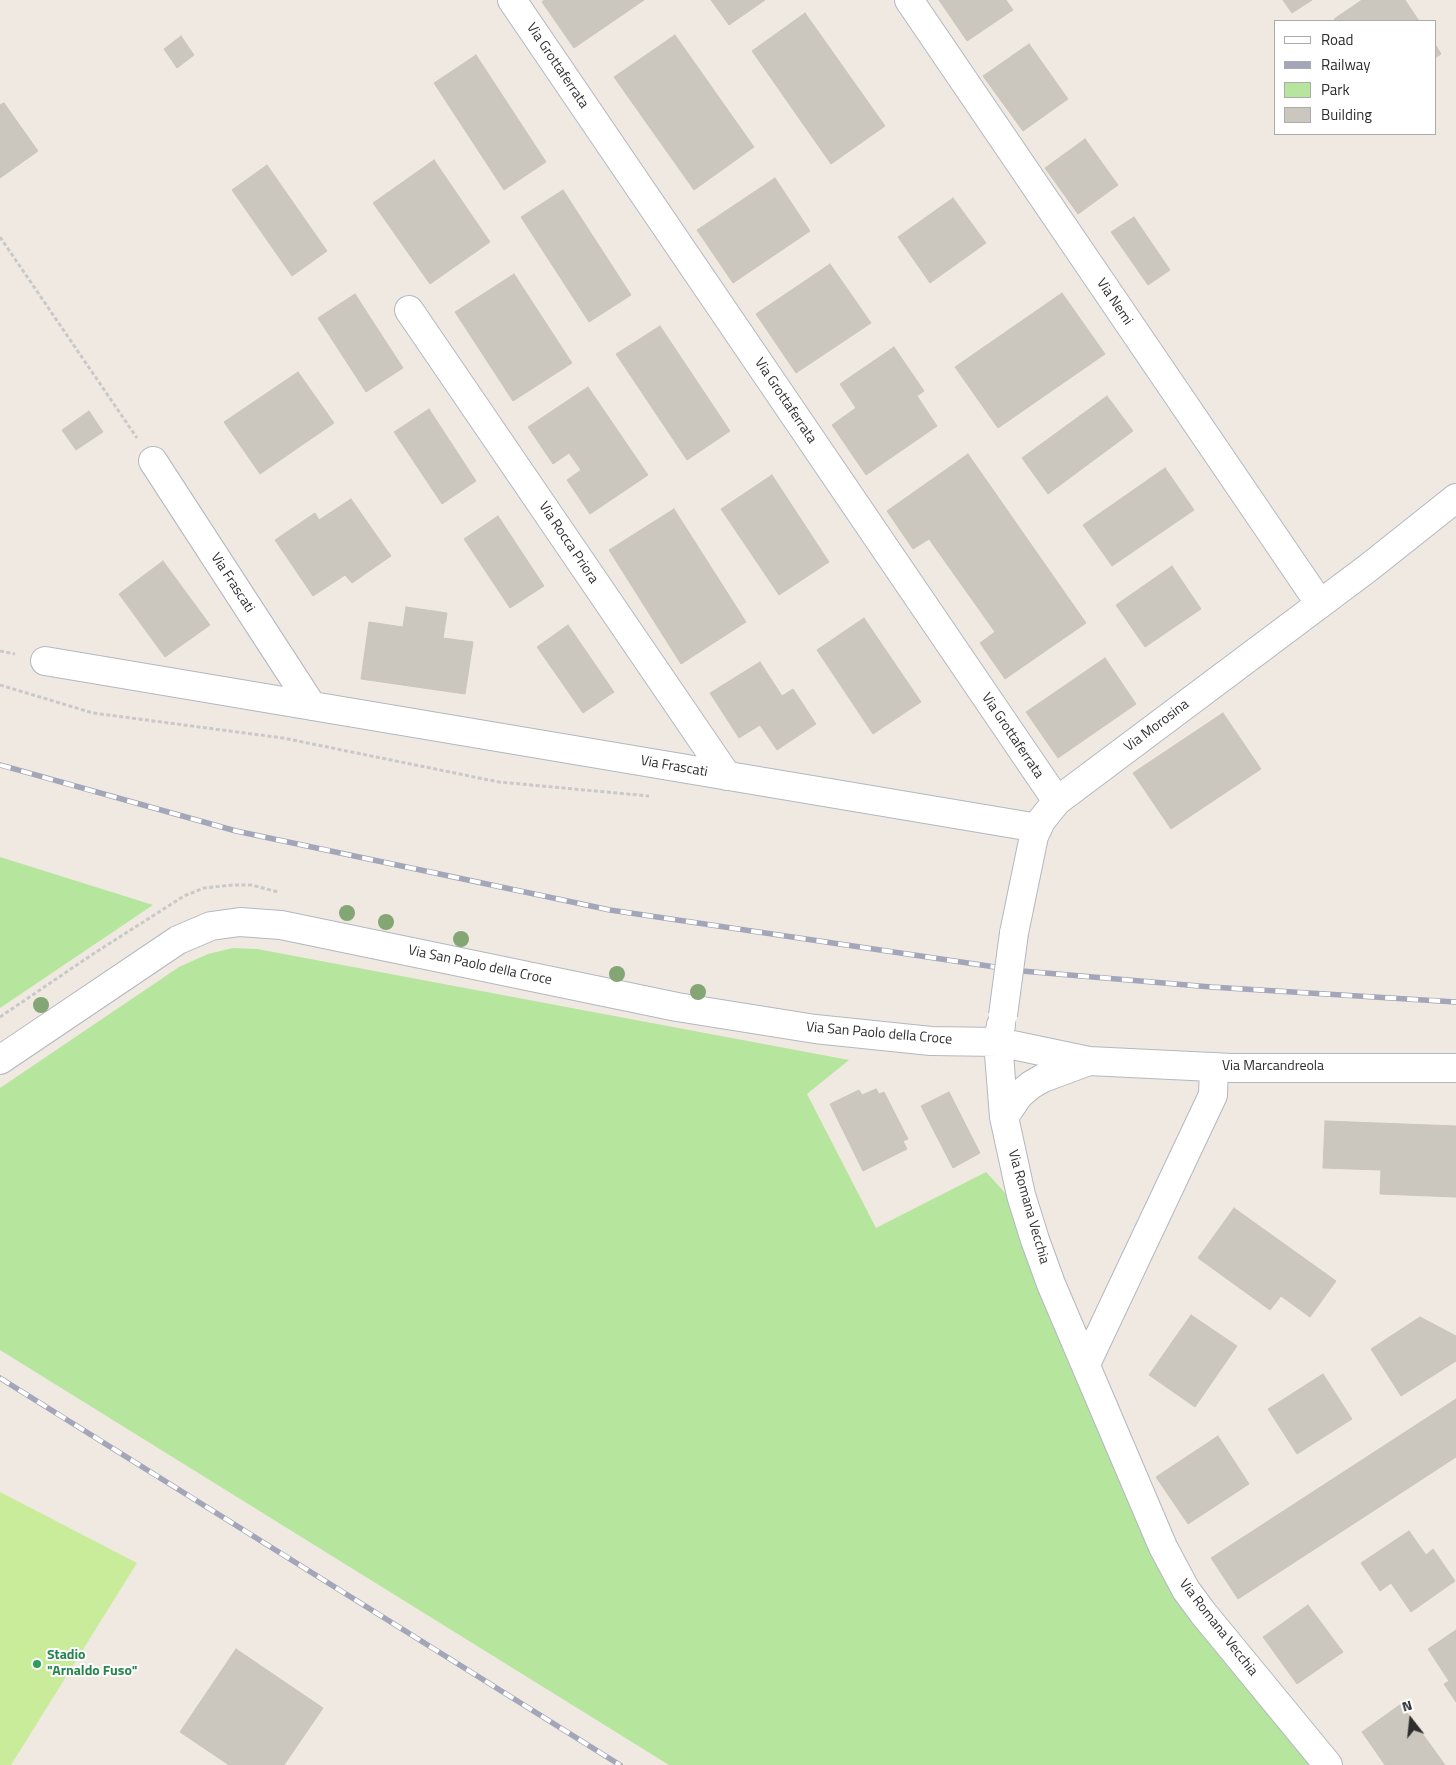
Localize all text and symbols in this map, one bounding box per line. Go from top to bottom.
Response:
street label: Via Grottaferrata [522,20,592,112]
legend [1274,20,1436,135]
text: Road [1321,28,1353,51]
text: Railway [1321,53,1371,76]
text: Park [1321,78,1350,101]
text: Building [1321,103,1372,126]
street label: Via Nemi [1092,276,1136,328]
street label: Via Grottaferrata [750,355,820,447]
street label: Via Rocca Priora [535,499,601,587]
street label: Via Frascati [206,550,258,616]
street label: Via Grottaferrata [977,690,1047,782]
street label: Via Morosina [1121,696,1193,756]
street label: Via Frascati [639,753,709,781]
street label: Via San Paolo della Croce [407,943,553,989]
street label: Via San Paolo della Croce [805,1019,953,1049]
street label: Via Marcandreola [1222,1059,1324,1075]
street label: Via Romana Vecchia [1004,1148,1052,1266]
street label: Via Romana Vecchia [1175,1576,1261,1680]
place label: Stadio "Arnaldo Fuso" [47,1648,138,1680]
marker: Stadio "Arnaldo Fuso" [31,1658,43,1670]
text: N [1399,1694,1414,1717]
north arrow [1386,1695,1436,1745]

